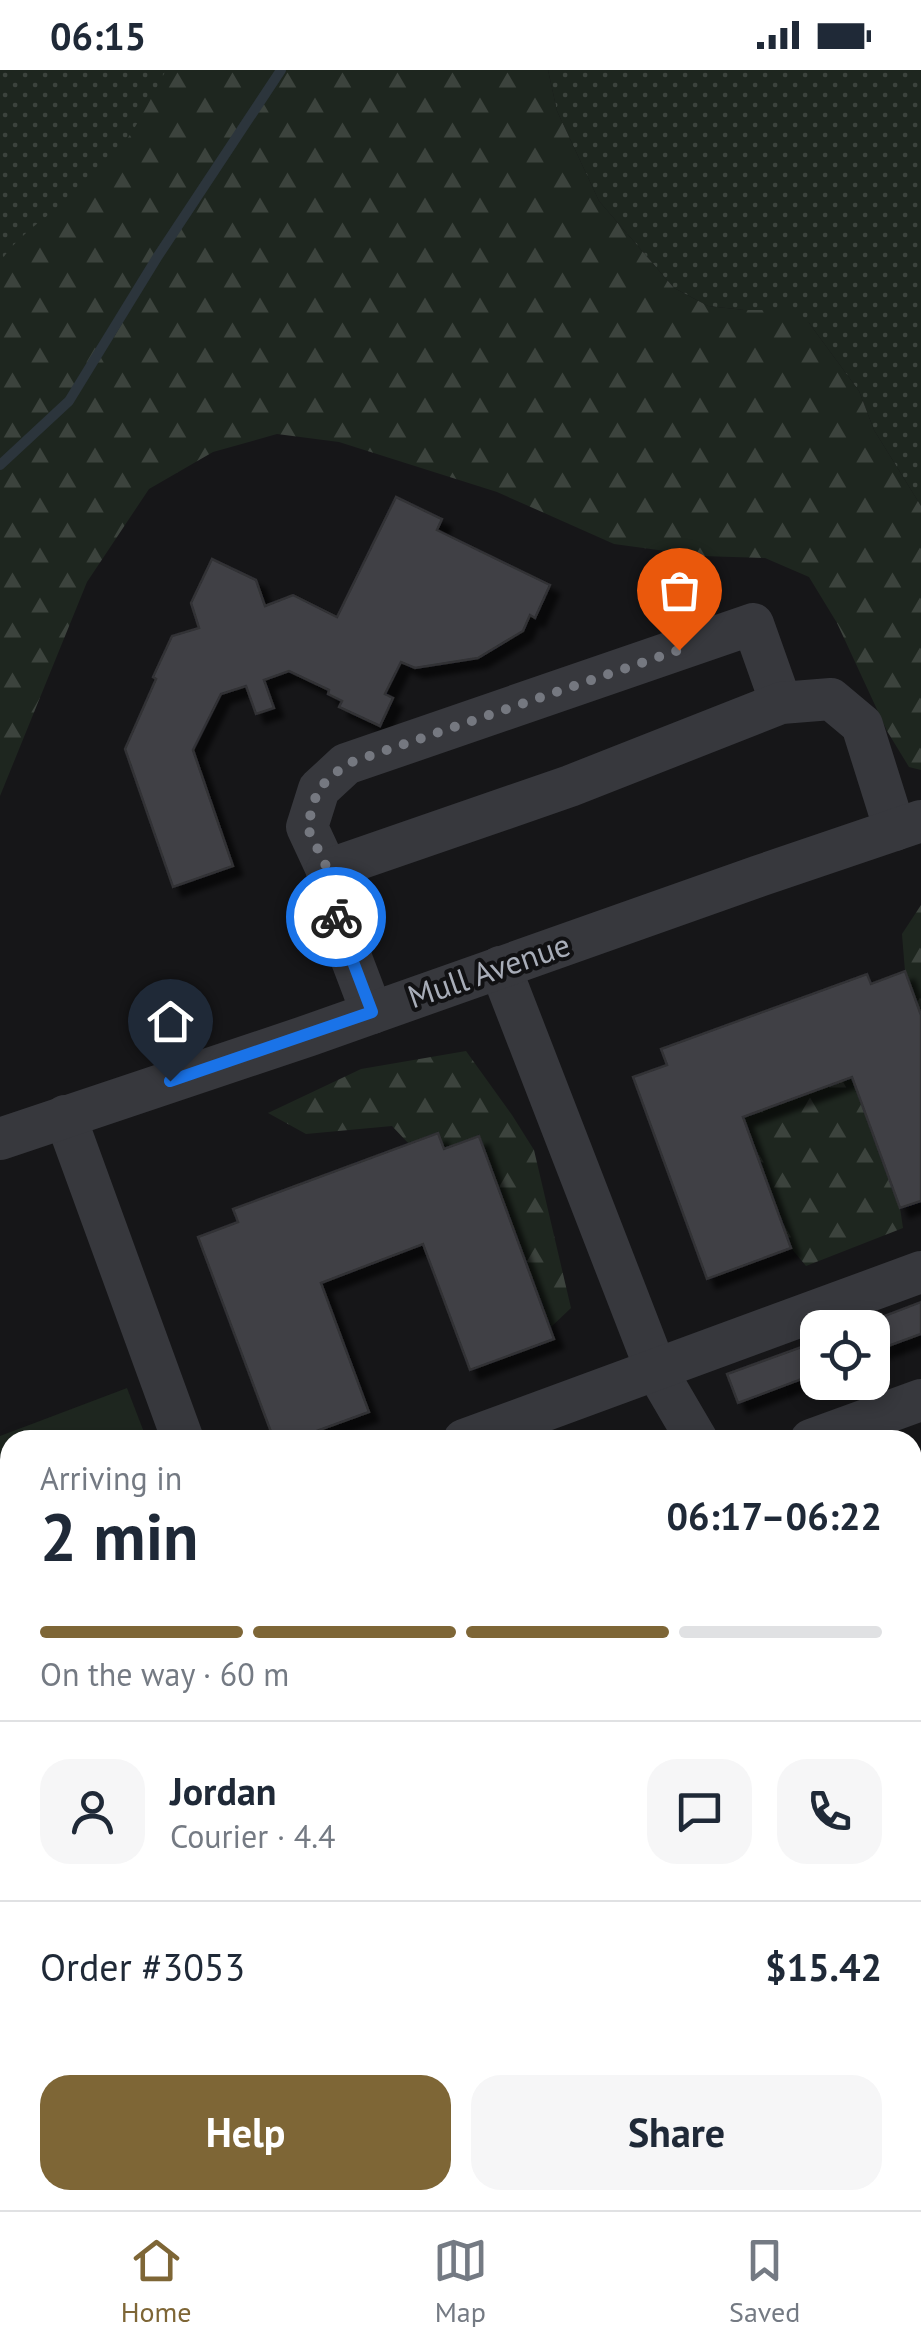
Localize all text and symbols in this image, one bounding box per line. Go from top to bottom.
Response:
text: 06:15 [50,11,146,60]
pin [637,548,722,651]
icon: bag [652,563,707,618]
courier [286,867,386,967]
icon: bike [309,890,364,945]
street label: Mull Avenue [402,923,575,1017]
pin [128,979,213,1082]
icon: home [143,994,198,1049]
map controls [800,1310,890,1400]
button: locate [800,1310,890,1400]
text: Arriving in [40,1457,182,1499]
text: 06:17–06:22 [667,1491,882,1540]
text: 2 min [40,1494,199,1578]
text: On the way · 60 m [40,1653,289,1695]
button: person [40,1759,145,1864]
button: chat [647,1759,752,1864]
button: phone [777,1759,882,1864]
text: Jordan [170,1766,276,1815]
text: Courier · 4.4 [170,1815,336,1857]
text: Order #3053 [40,1942,245,1991]
text: $15.42 [765,1942,882,1991]
button: Help [40,2075,451,2190]
button: Share [471,2075,882,2190]
tab: Home [121,2233,191,2330]
tab: Map [433,2233,488,2330]
tab: Saved [729,2233,800,2330]

